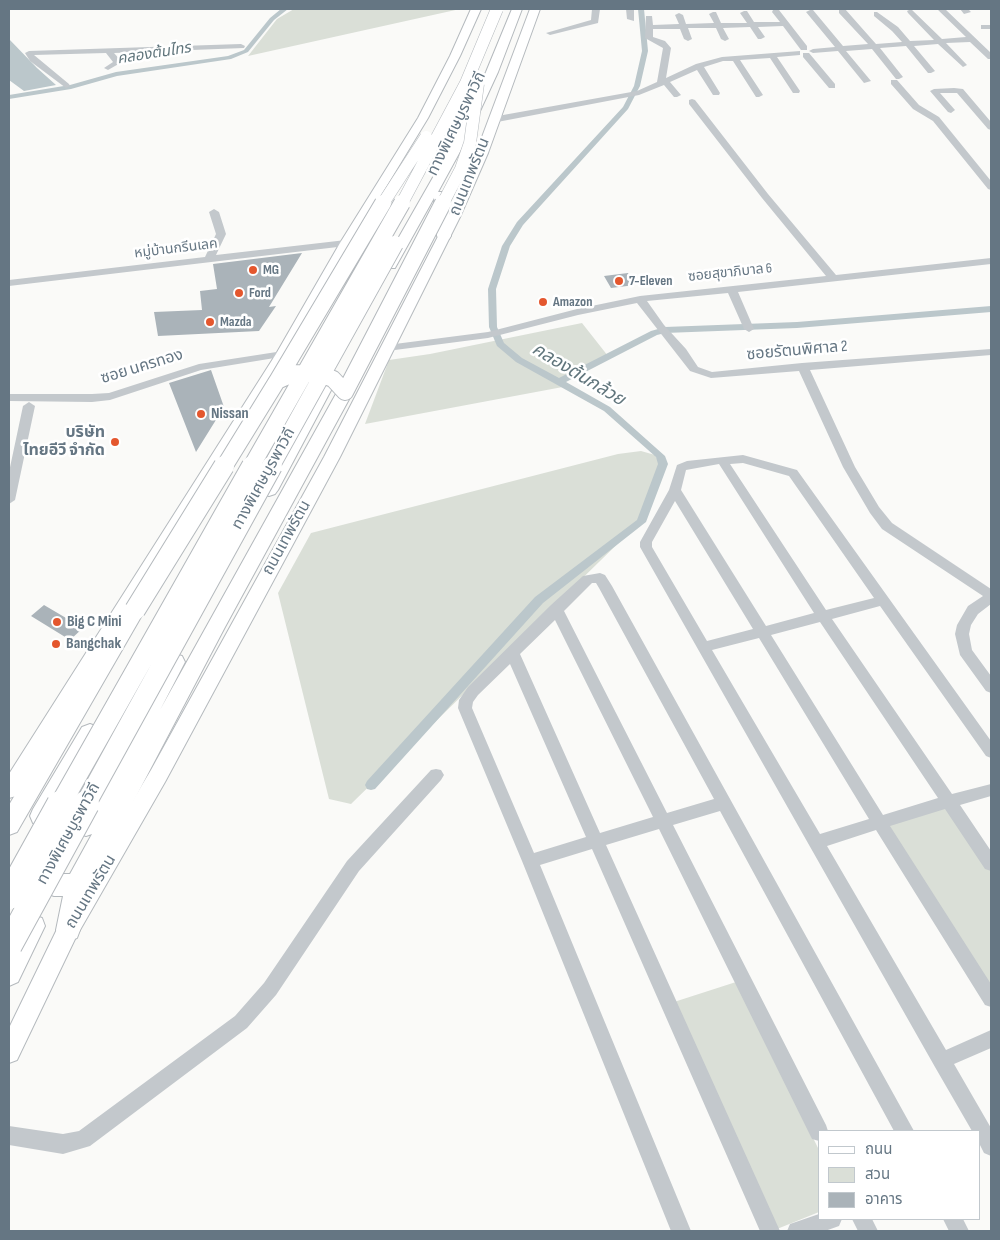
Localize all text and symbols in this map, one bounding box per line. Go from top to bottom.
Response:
water label: คลองต้นไทร [116,39,192,69]
street label: ทางพิเศษบูรพาวิถี [424,69,490,179]
street label: ถนนเทพรัตน [446,135,494,219]
street label: หมู่บ้านกรีนเลค [133,236,219,262]
street label: ซอยสุขาภิบาล 6 [687,260,773,286]
place label: MG [263,262,279,278]
marker: MG [247,264,259,276]
place label: 7-Eleven [629,273,672,289]
marker: 7-Eleven [613,275,625,287]
place label: Ford [249,285,271,301]
marker: Ford [233,287,245,299]
place label: Amazon [553,294,592,310]
marker: Amazon [537,296,549,308]
place label: Mazda [220,314,252,330]
marker: Mazda [204,316,216,328]
street label: ซอยรัตนพิศาล 2 [746,337,848,365]
water label: คลองต้นกล้วย [528,339,628,411]
street label: ซอย นครทอง [99,345,185,389]
place label: Nissan [211,404,249,424]
marker: Nissan [195,408,207,420]
place label: บริษัท ไทยอีวี จำกัด [23,423,105,461]
street label: ทางพิเศษบูรพาวิถี [228,425,300,533]
marker: บริษัท ไทยอีวี จำกัด [109,436,121,448]
street label: ถนนเทพรัตน [259,497,315,579]
place label: Big C Mini [67,612,122,632]
marker: Big C Mini [51,616,63,628]
place label: Bangchak [66,634,121,654]
marker: Bangchak [50,638,62,650]
street label: ทางพิเศษบูรพาวิถี [33,780,105,888]
street label: ถนนเทพรัตน [61,852,121,932]
legend [818,1130,980,1220]
text: ถนน [865,1140,892,1159]
text: สวน [865,1165,890,1184]
text: อาคาร [865,1190,902,1209]

